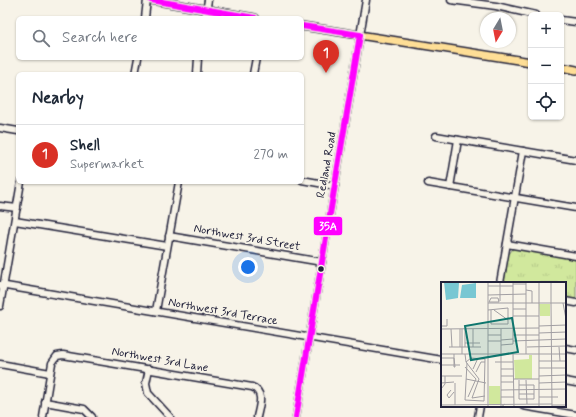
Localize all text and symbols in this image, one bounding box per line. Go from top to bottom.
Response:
north arrow [480,12,516,48]
map controls [528,12,564,120]
button: + [528,12,564,48]
search box [16,16,304,60]
icon: search [30,27,52,49]
text: Search here [62,28,138,48]
pin: 1 [313,40,339,73]
button: − [528,48,564,84]
button: locate [528,84,564,120]
text: Nearby [32,87,84,109]
street label: Redland Road [313,131,341,199]
text: Shell [70,136,100,156]
text: 1 [42,146,48,163]
text: 270 m [253,146,288,163]
text: Supermarket [70,156,144,173]
line badge: 35A [313,216,343,236]
text: 35A [319,220,337,234]
street label: Northwest 3rd Street [192,221,302,255]
your location [238,257,258,277]
unlabelled marker [316,264,326,274]
inset map [441,282,566,407]
street label: Northwest 3rd Terrace [167,294,279,330]
street label: Northwest 3rd Lane [110,344,210,376]

